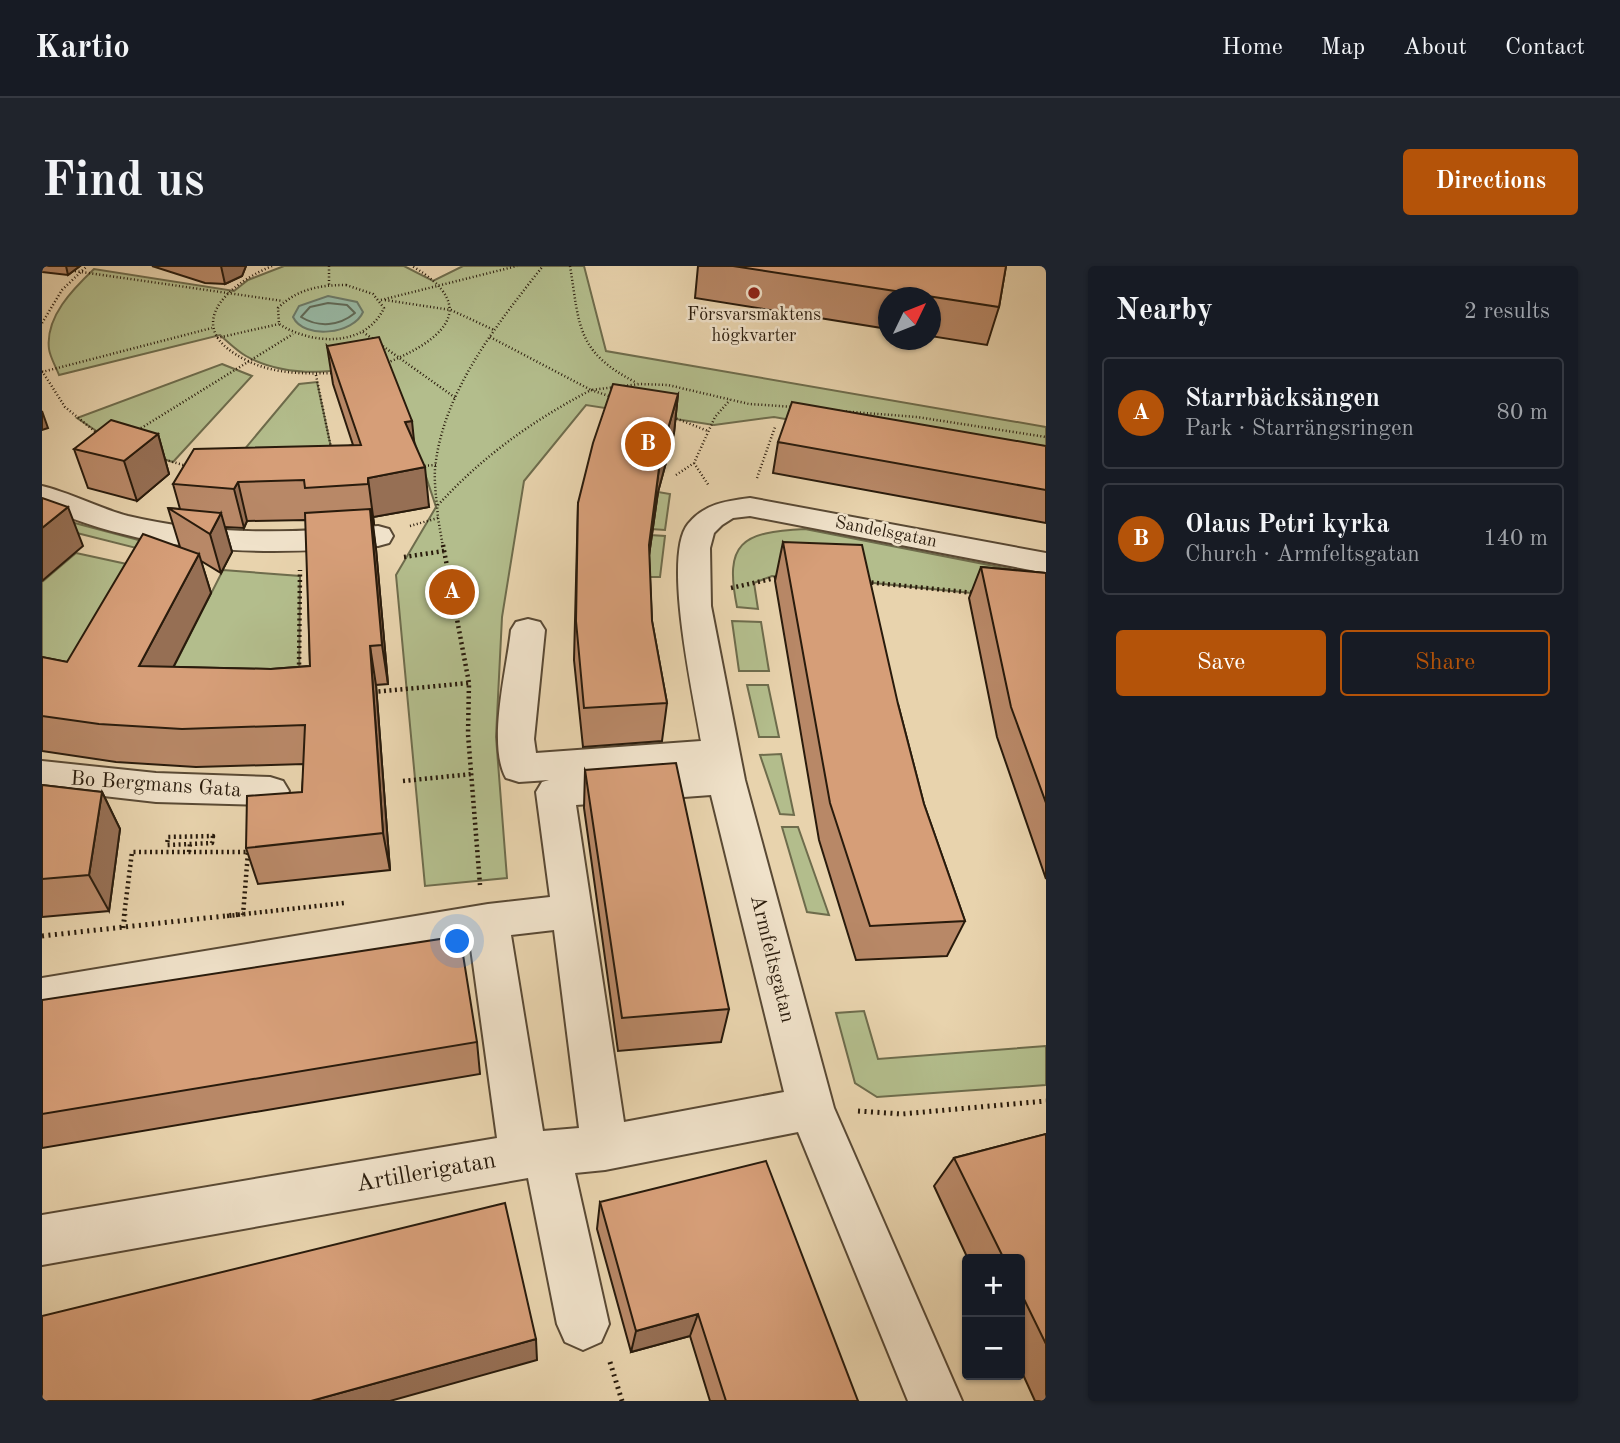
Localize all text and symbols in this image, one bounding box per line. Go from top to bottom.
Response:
text: Kartio [35,32,130,65]
text: Home [1222,36,1283,60]
text: Map [1321,36,1365,60]
text: About [1403,36,1467,60]
text: Contact [1505,36,1585,60]
button: Directions [1403,149,1578,215]
text: Find us [42,158,205,207]
marker: Försvarsmaktens högkvarter [746,285,762,301]
north arrow [878,287,941,350]
text: Nearby [1116,296,1213,326]
text: 2 results [1464,300,1550,323]
place label: Försvarsmaktens högkvarter [687,306,821,345]
text: Starrbäcksängen [1185,386,1380,412]
text: A [1132,401,1150,424]
text: 80 m [1497,401,1548,424]
text: Park · Starrängsringen [1185,417,1414,440]
pin: B [625,418,671,470]
text: Olaus Petri kyrka [1185,512,1390,538]
street label: Sandelsgatan [833,513,939,551]
text: B [1133,527,1149,550]
text: 140 m [1483,527,1548,550]
text: Church · Armfeltsgatan [1185,543,1420,566]
pin: A [429,566,475,618]
button: Save [1116,630,1326,696]
button: Share [1340,630,1550,696]
street label: Bo Bergmans Gata [70,769,242,801]
street label: Armfeltsgatan [746,893,798,1025]
your location [440,924,474,958]
street label: Artillerigatan [354,1149,498,1197]
map controls [962,1254,1025,1380]
button: + [962,1254,1025,1317]
button: − [962,1317,1025,1380]

